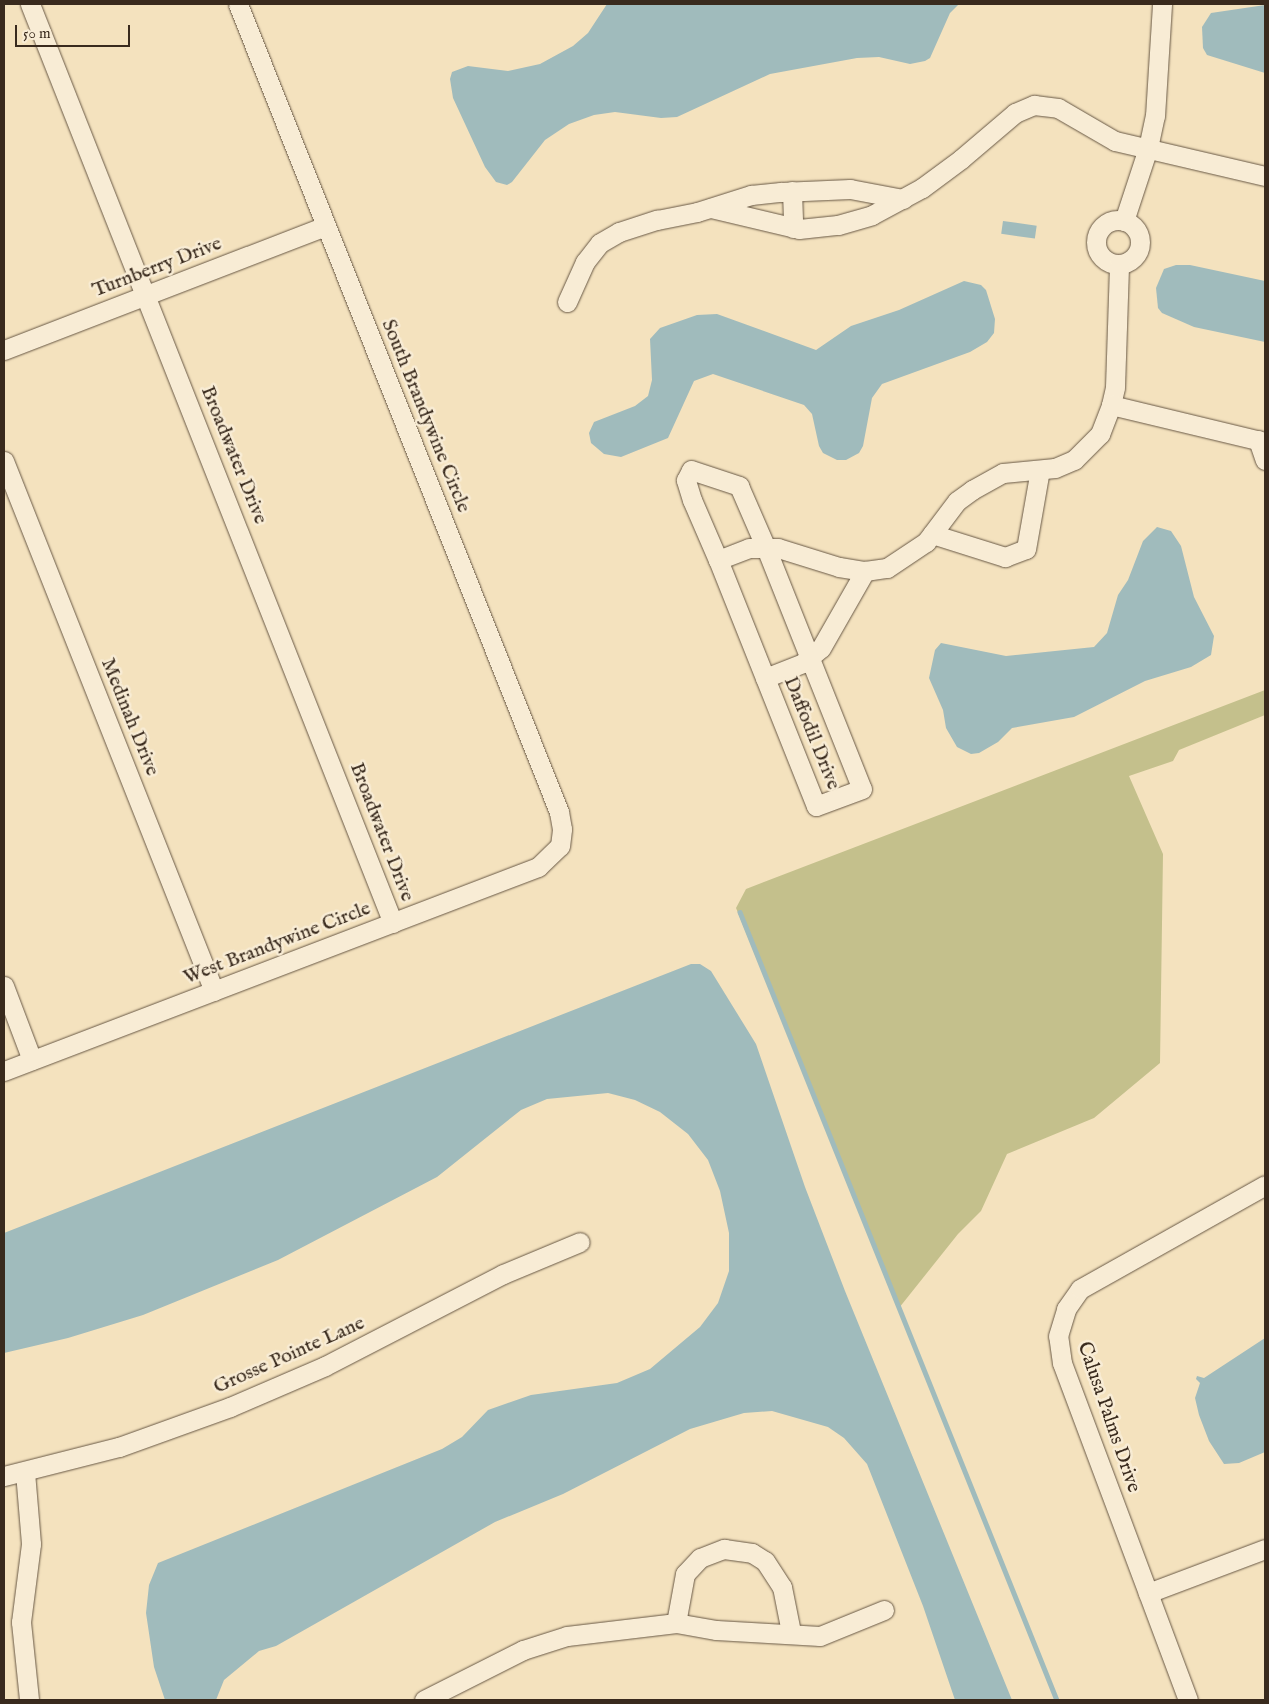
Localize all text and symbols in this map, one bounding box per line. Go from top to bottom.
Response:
scale bar [18,15,132,47]
text: 50 m [23,24,51,43]
street label: Turnberry Drive [89,231,225,303]
street label: South Brandywine Circle [376,316,476,516]
street label: Broadwater Drive [195,383,273,527]
street label: Medinah Drive [96,655,164,779]
street label: Daffodil Drive [778,673,846,793]
street label: Broadwater Drive [345,759,419,905]
street label: West Brandywine Circle [180,896,374,990]
street label: Grosse Pointe Lane [210,1311,368,1399]
street label: Calusa Palms Drive [1072,1339,1146,1495]

